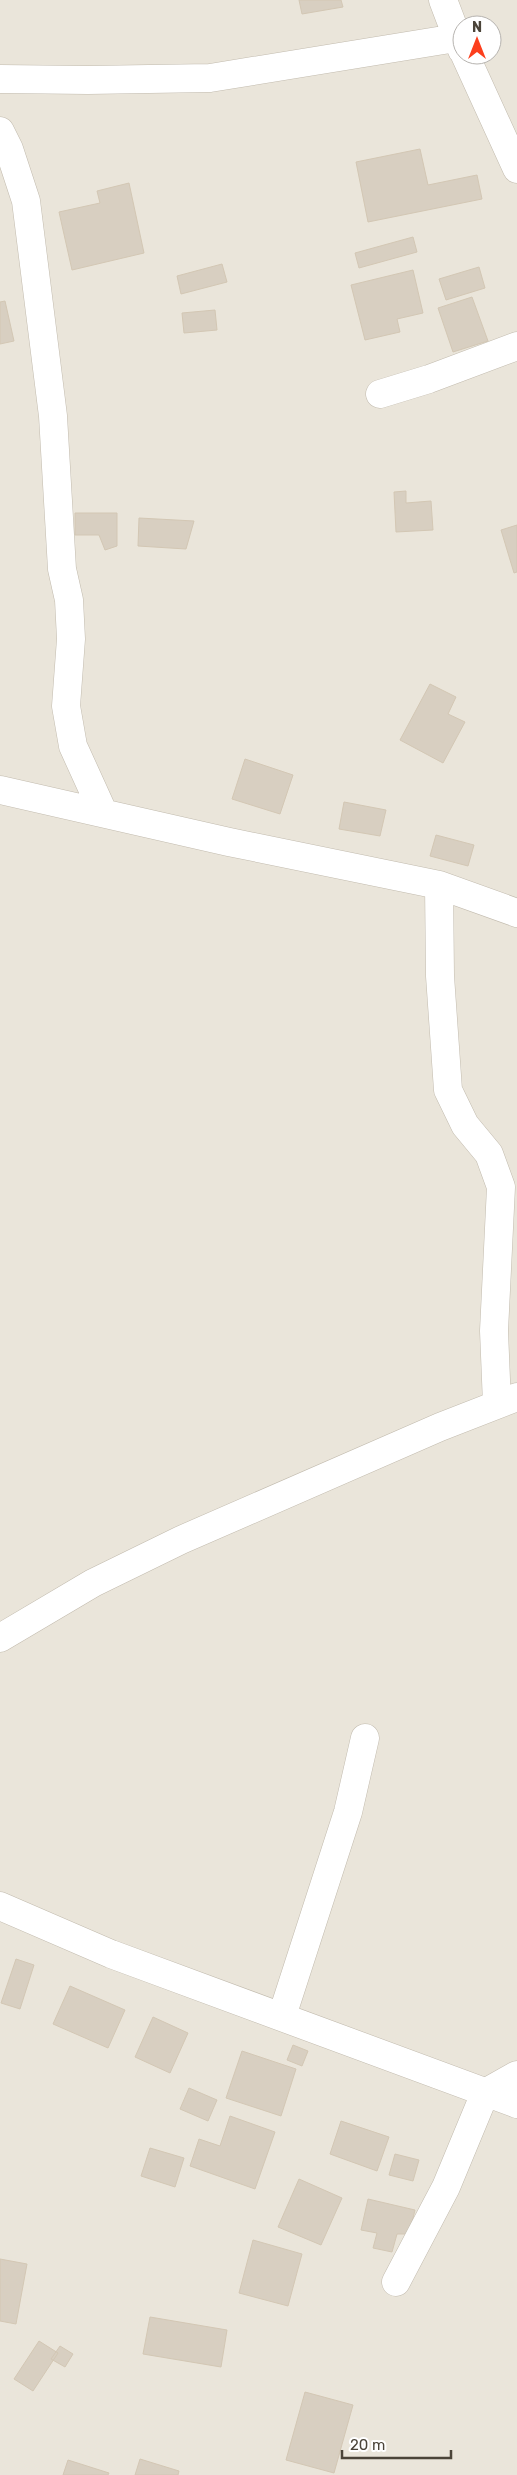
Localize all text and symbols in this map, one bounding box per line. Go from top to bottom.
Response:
north arrow [452,15,502,65]
text: N [472,19,482,36]
scale bar [342,2428,451,2460]
text: 20 m [350,2436,385,2454]

